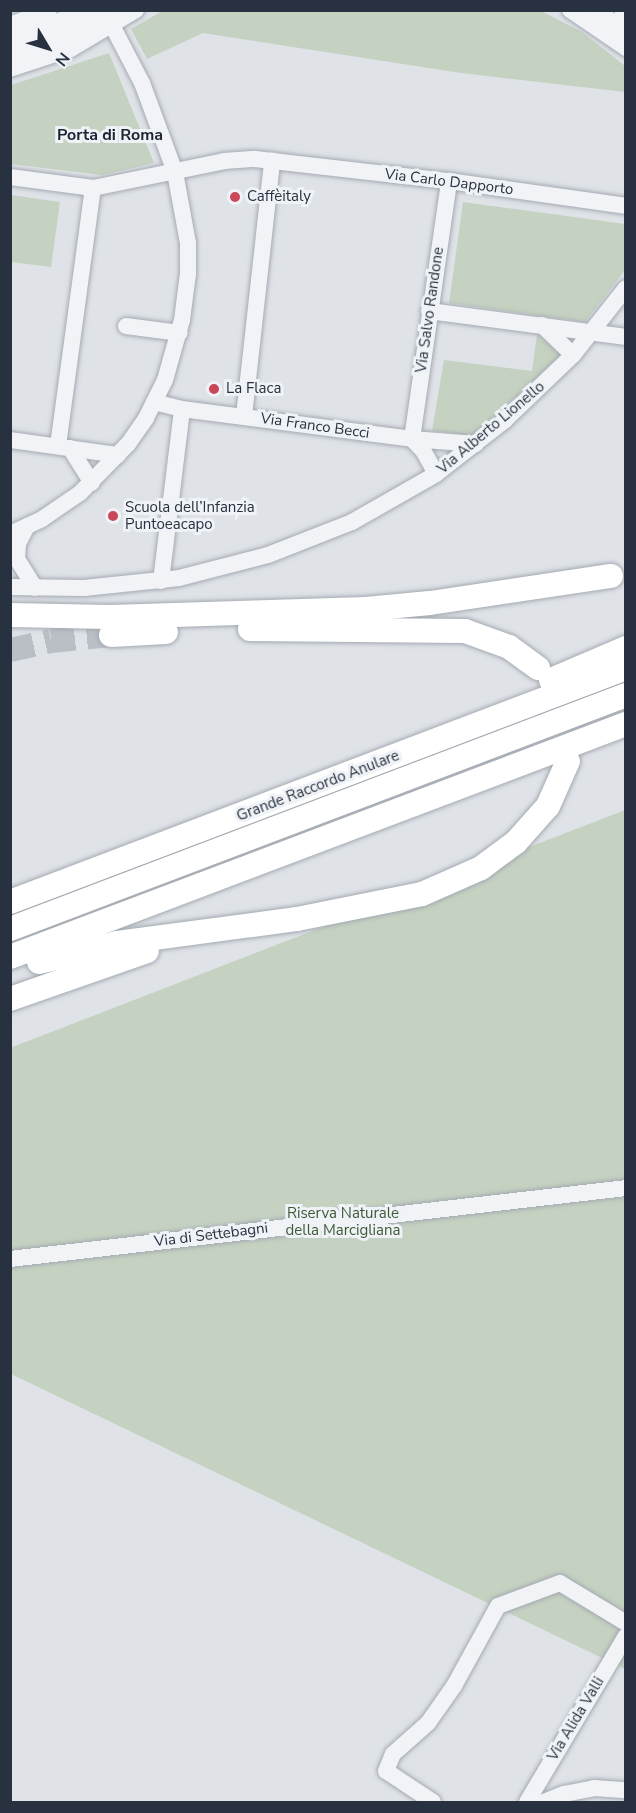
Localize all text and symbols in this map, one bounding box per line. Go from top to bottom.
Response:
north arrow [18,18,78,78]
text: N [50,48,75,71]
district label: Porta di Roma [57,125,163,145]
street label: Via Carlo Dapporto [384,165,514,199]
place label: Caffèitaly [247,188,311,206]
marker: Caffèitaly [228,190,242,204]
street label: Via Salvo Randone [412,246,448,374]
street label: Via Alberto Lionello [434,378,548,478]
place label: La Flaca [226,380,281,398]
marker: La Flaca [207,382,221,396]
street label: Via Franco Becci [259,409,371,443]
place label: Scuola dell’Infanzia Puntoeacapo [125,498,255,533]
marker: Scuola dell’Infanzia Puntoeacapo [106,509,120,523]
street label: Grande Raccordo Anulare [234,747,402,825]
park label: Riserva Naturale della Marcigliana [285,1204,401,1239]
street label: Via di Settebagni [153,1219,269,1251]
street label: Via Alida Valli [544,1674,608,1764]

